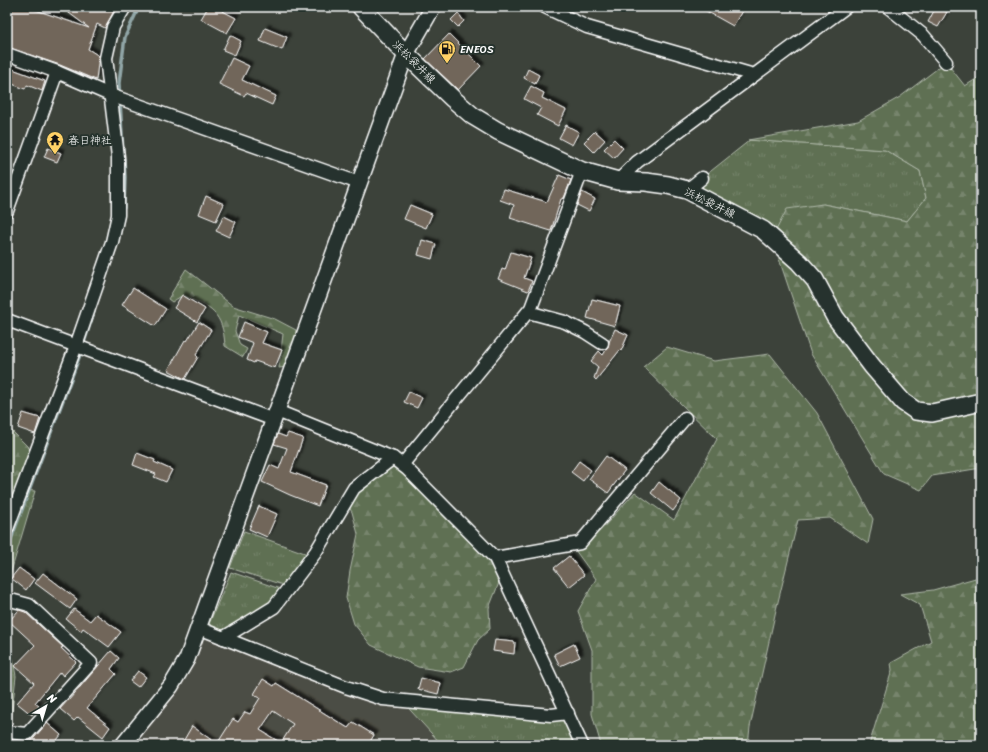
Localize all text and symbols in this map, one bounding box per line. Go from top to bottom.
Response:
street label: 浜松袋井線 [388,36,440,88]
fuel station icon: ENEOS [437,39,457,64]
place label: ENEOS [460,40,494,59]
temple icon: 春日神社 [45,130,65,155]
place label: 春日神社 [68,131,112,150]
street label: 浜松袋井線 [681,182,739,224]
north arrow [26,686,66,726]
text: N [42,688,61,709]

